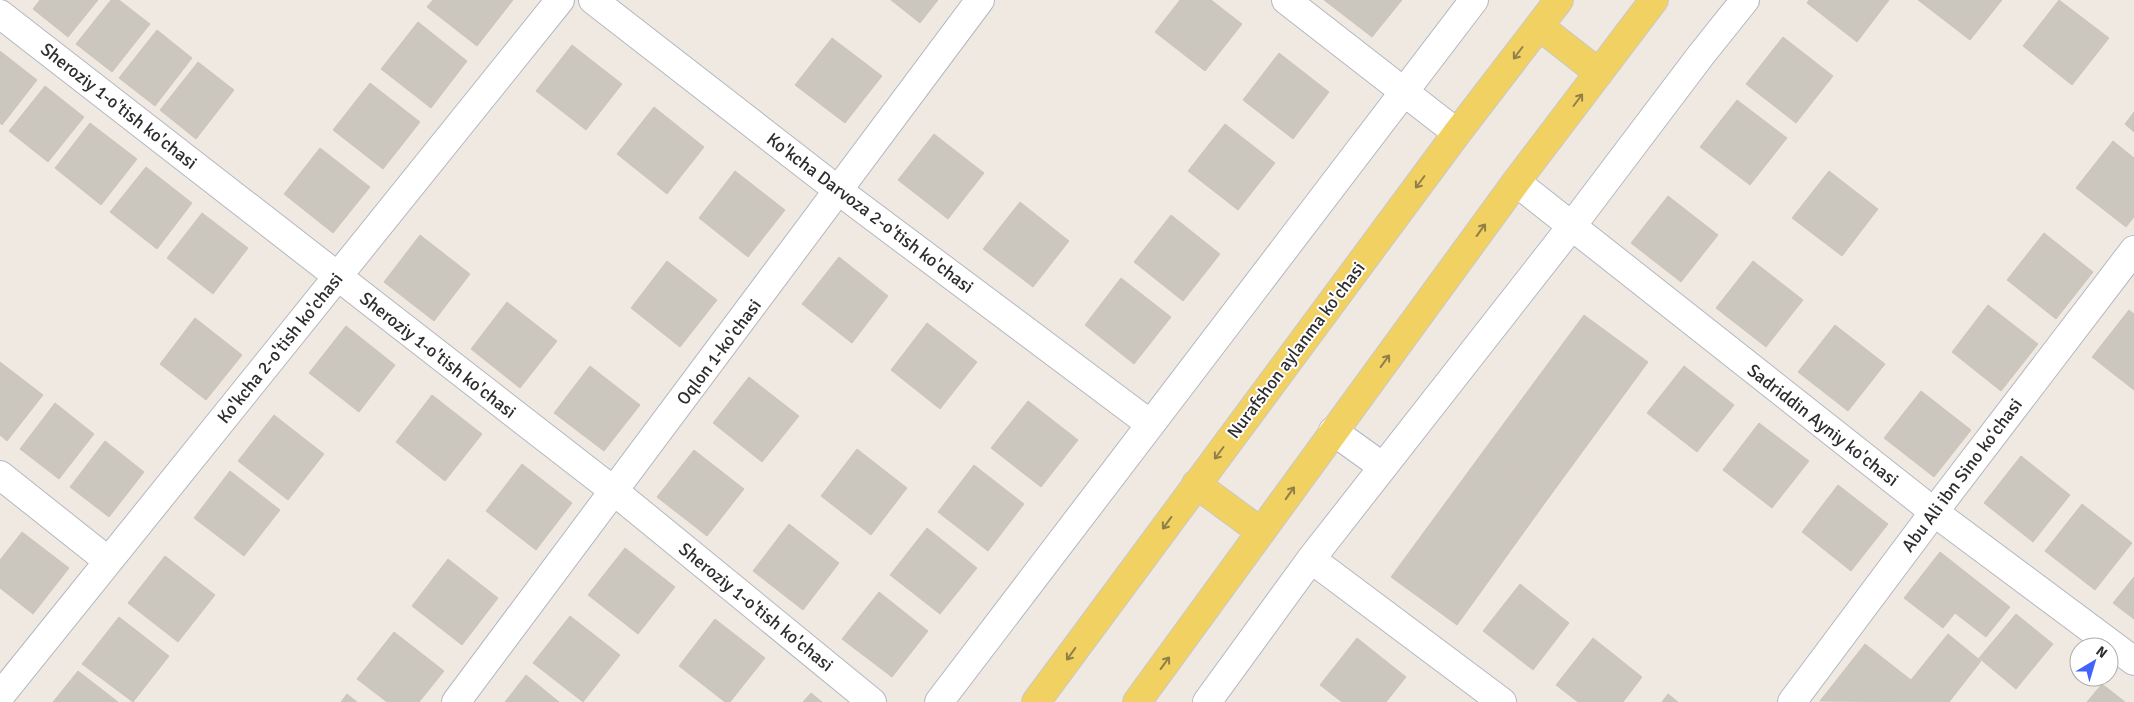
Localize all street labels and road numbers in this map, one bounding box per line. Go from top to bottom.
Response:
street label: Sheroziy 1-o'tish ko'chasi [36,38,202,174]
street label: Ko'kcha Darvoza 2-o'tish ko'chasi [762,128,978,298]
street label: Nurafshon aylanma ko'chasi [1222,257,1370,443]
street label: Ko'kcha 2-o'tish ko'chasi [212,268,348,428]
street label: Sheroziy 1-o'tish ko'chasi [355,287,521,423]
street label: Oqlon 1-ko'chasi [672,295,766,409]
street label: Sadriddin Ayniy ko'chasi [1743,359,1903,491]
street label: Abu Ali ibn Sino koʻchasi [1897,394,2027,556]
street label: Sheroziy 1-o'tish ko'chasi [674,538,838,676]

